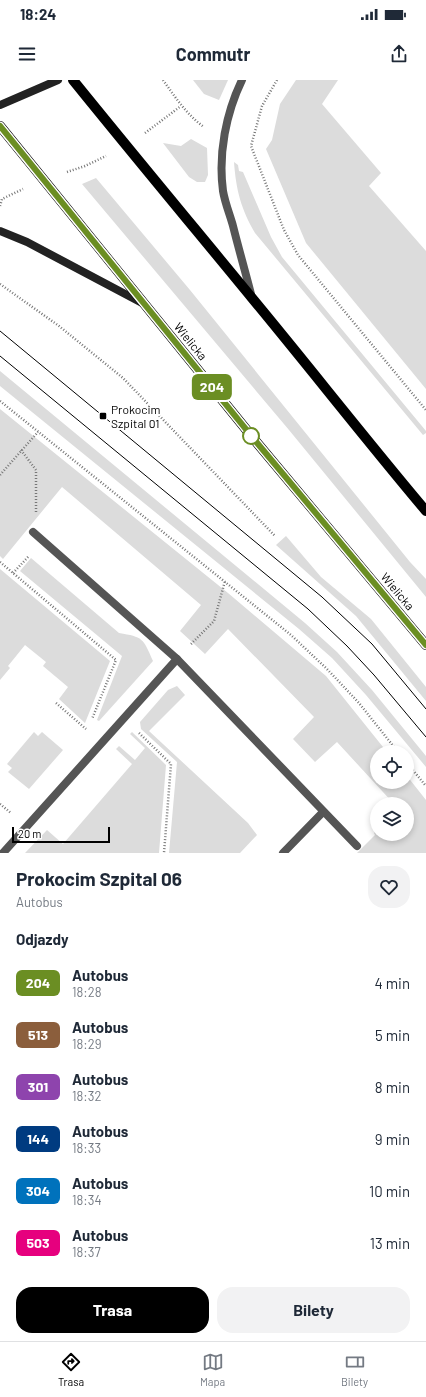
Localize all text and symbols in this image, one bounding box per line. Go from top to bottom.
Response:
text: 18:24 [20,5,56,23]
icon: menu [16,43,38,65]
text: Commutr [176,43,250,65]
icon: share [388,43,410,65]
street label: Wielicka [172,319,210,363]
line badge: 204 [189,374,235,400]
text: 204 [200,378,224,395]
place label: Prokocim Szpital 01 [111,402,161,430]
marker: Prokocim Szpital 01 [98,411,108,421]
unlabelled marker [242,427,260,445]
street label: Wielicka [378,570,418,612]
map controls [370,745,414,841]
button: locate [370,745,414,789]
button: layers [370,797,414,841]
scale bar [12,825,110,844]
text: 20 m [18,827,41,840]
button: heart [368,866,410,908]
text: Prokocim Szpital 06 [16,867,182,890]
text: Autobus [16,894,63,910]
text: Odjazdy [16,930,68,948]
text: Autobus [72,966,128,984]
text: 204 [26,974,50,991]
text: 4 min [374,974,410,992]
text: 18:28 [72,984,101,1000]
text: Autobus [72,1018,128,1036]
text: 513 [28,1026,48,1043]
text: 5 min [375,1026,410,1044]
text: 18:29 [72,1036,101,1052]
text: Autobus [72,1070,128,1088]
text: 301 [28,1078,48,1095]
text: 8 min [375,1078,410,1096]
text: 18:32 [72,1088,101,1104]
text: Autobus [72,1122,128,1140]
text: 144 [27,1130,49,1147]
text: 9 min [375,1130,410,1148]
text: 18:33 [72,1140,101,1156]
text: Autobus [72,1174,128,1192]
text: 304 [26,1182,50,1199]
text: 10 min [369,1182,410,1200]
text: 18:34 [72,1192,102,1208]
text: Autobus [72,1226,128,1244]
text: 503 [26,1234,50,1251]
text: 13 min [370,1234,410,1252]
text: 18:37 [72,1244,101,1260]
button: Trasa [16,1287,209,1333]
button: Bilety [217,1287,410,1333]
tab: Trasa [58,1351,84,1388]
tab: Mapa [200,1351,225,1388]
tab: Bilety [341,1351,368,1388]

